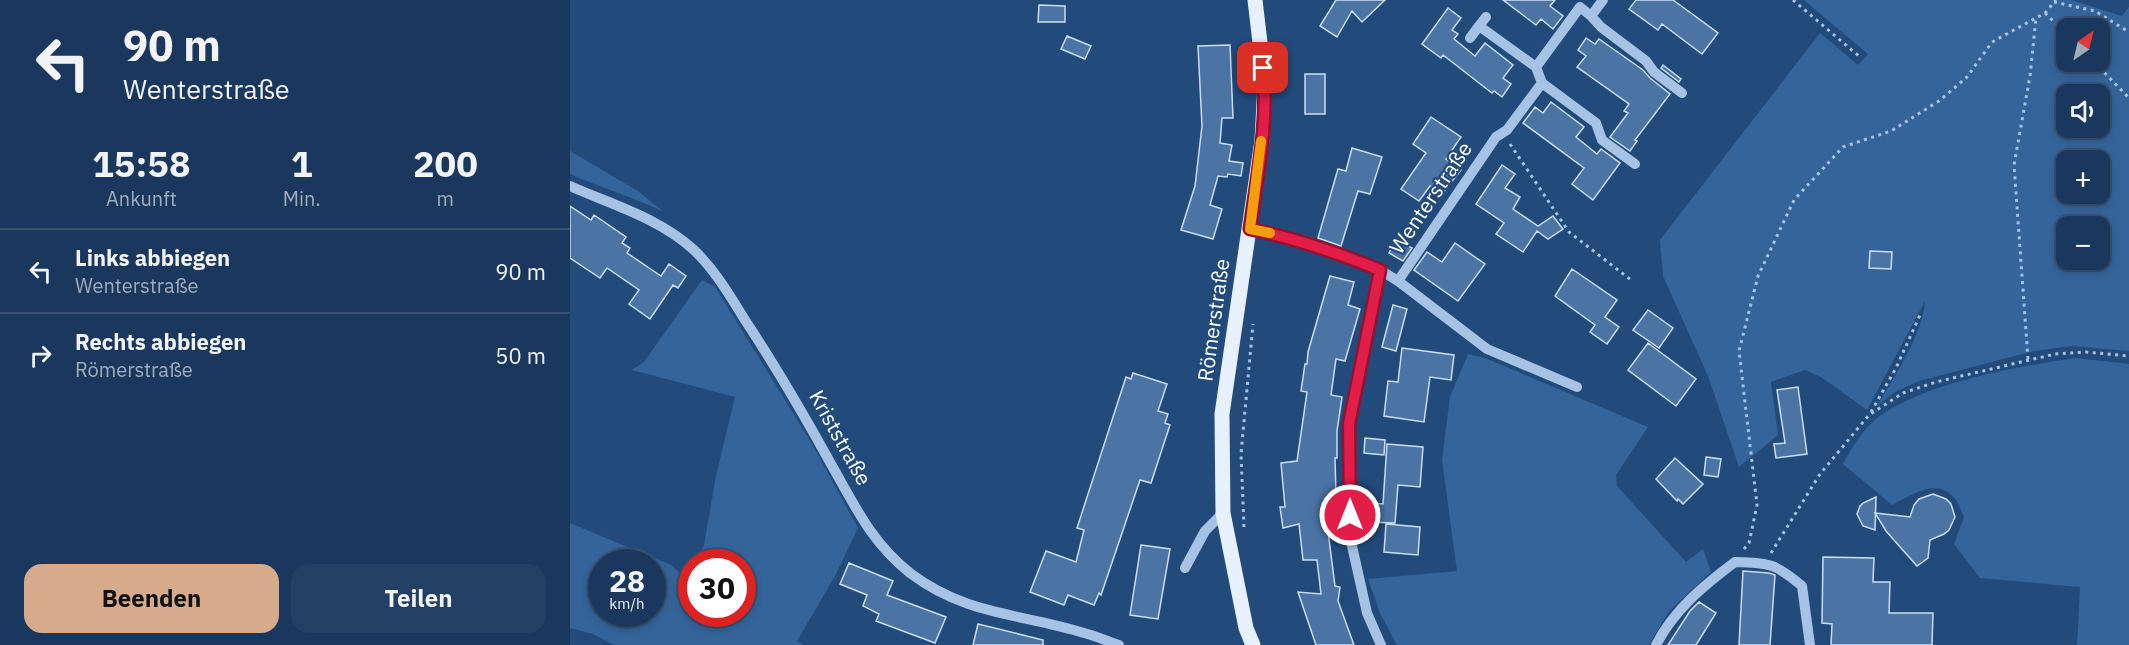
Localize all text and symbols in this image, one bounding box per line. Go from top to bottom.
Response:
text: 90 m [123,18,221,73]
north arrow [2056,18,2110,72]
map controls [2056,18,2110,270]
icon: left [24,24,102,102]
pin [1237,42,1288,93]
icon: arrive [1246,51,1279,84]
text: Wenterstraße [123,71,290,106]
button: sound [2056,84,2110,138]
street label: Wenterstraße [1382,136,1478,259]
text: 15:58 [92,140,190,187]
text: 1 [291,140,313,187]
text: 200 [413,140,478,187]
button: + [2056,150,2110,204]
text: Ankunft [106,185,177,212]
text: Min. [283,185,321,212]
text: m [437,185,454,212]
button: − [2056,216,2110,270]
text: Links abbiegen [75,243,230,272]
icon: left [24,255,57,288]
text: 90 m [495,257,546,286]
street label: Römerstraße [1191,257,1235,383]
text: Wenterstraße [75,272,198,299]
text: Rechts abbiegen [75,327,246,356]
icon: right [24,339,57,372]
text: 50 m [495,341,546,370]
text: Römerstraße [75,356,193,383]
street label: Kriststraße [803,385,879,490]
position arrow [1318,483,1382,547]
speed limit sign: 30 [678,549,756,627]
text: 28 [609,561,645,600]
button: Beenden [24,564,279,633]
button: Teilen [291,564,546,633]
text: km/h [609,594,645,613]

